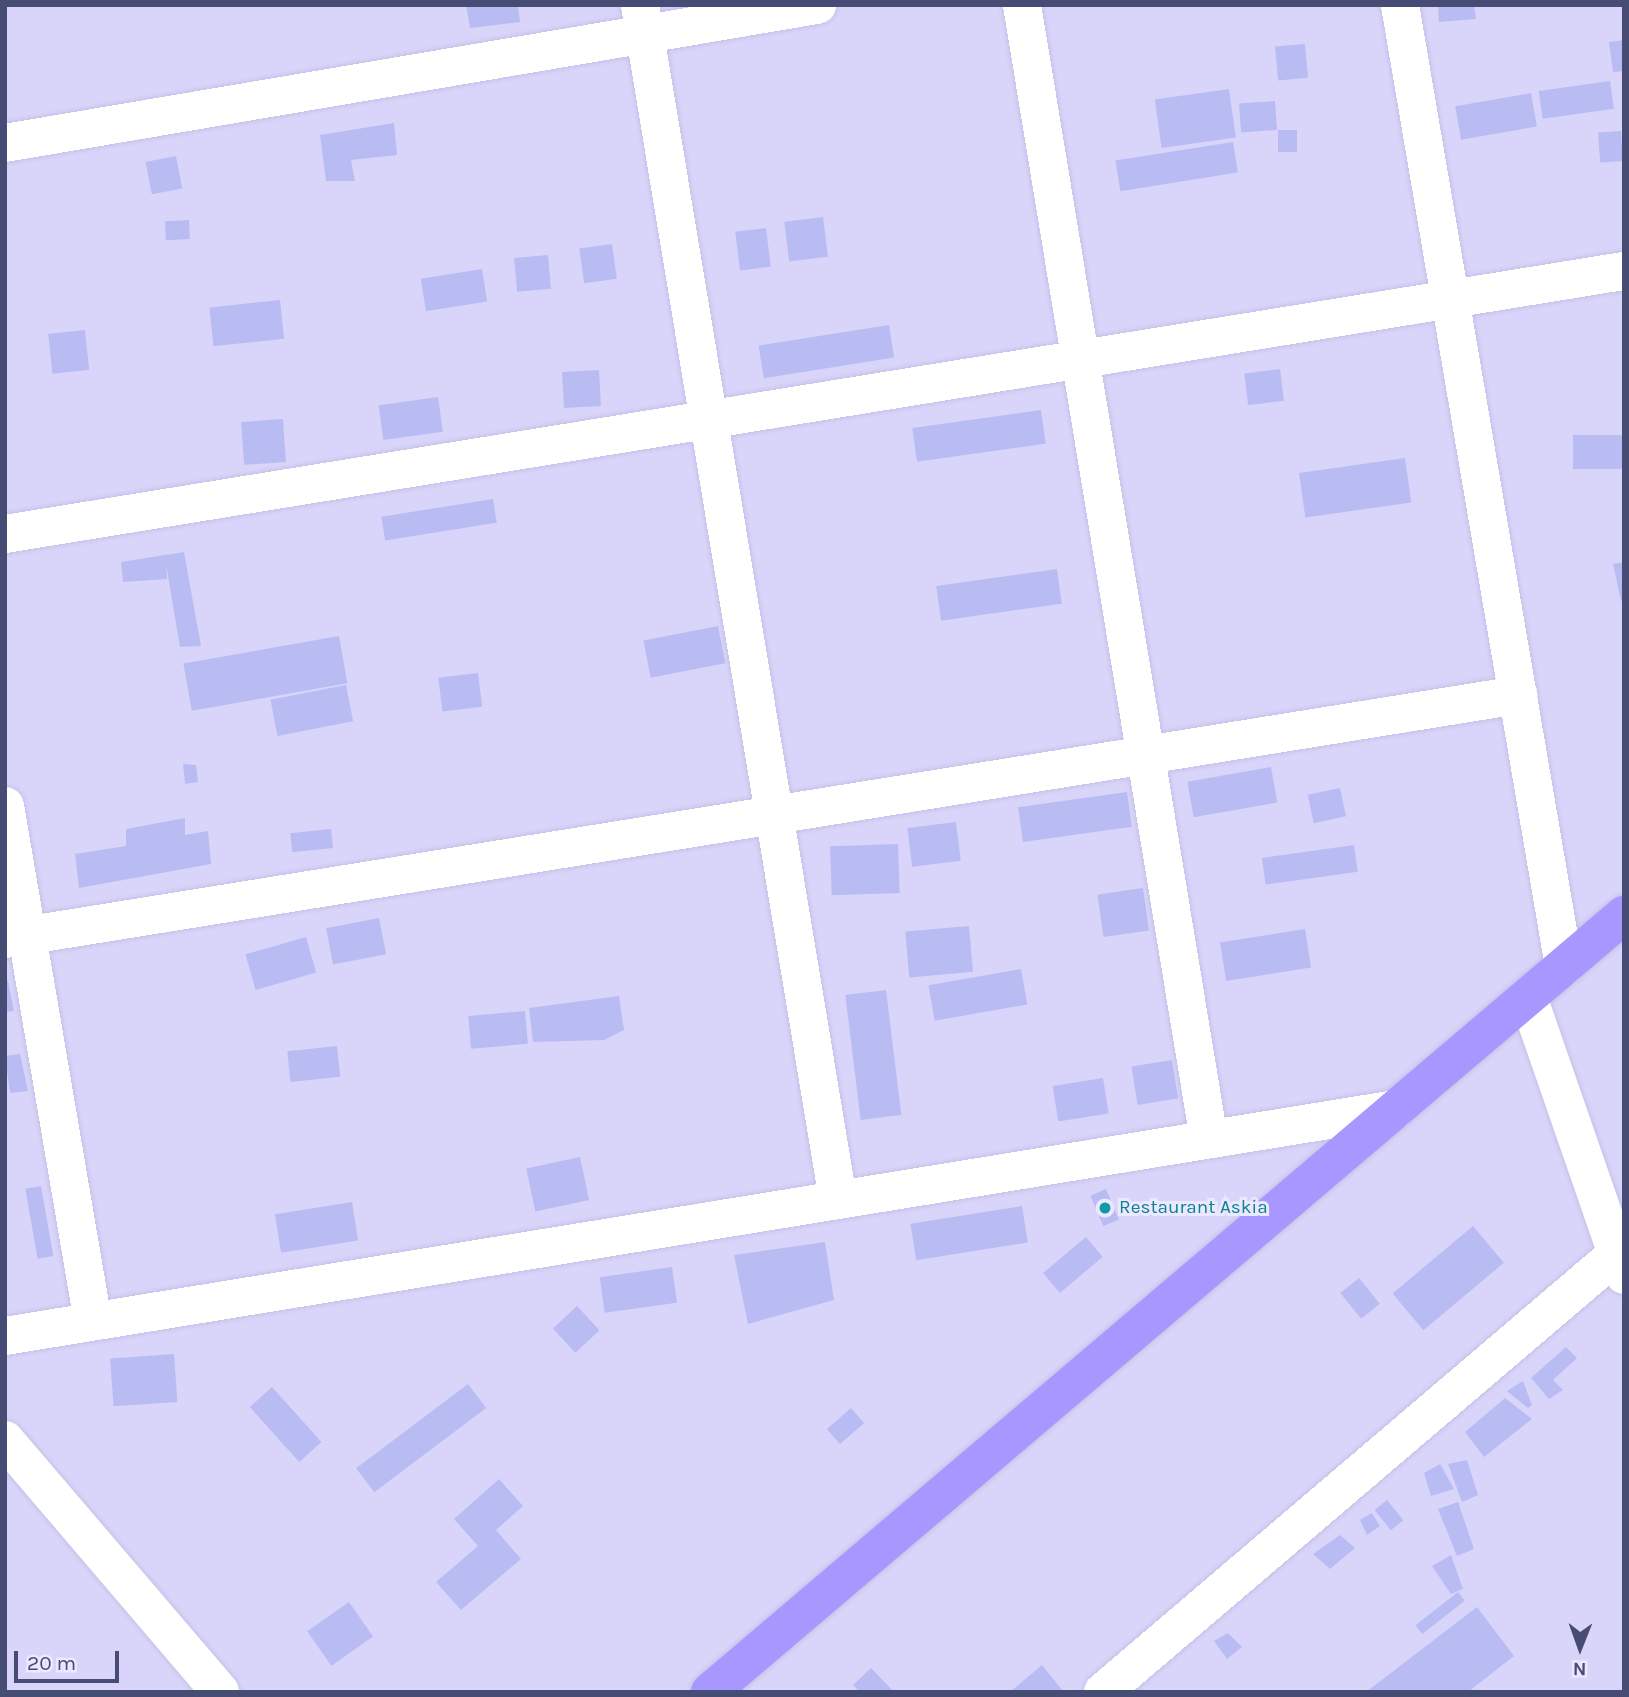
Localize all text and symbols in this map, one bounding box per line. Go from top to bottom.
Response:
place label: Restaurant Askia [1119,1197,1268,1219]
marker: Restaurant Askia [1097,1200,1113,1216]
north arrow [1545,1613,1615,1683]
scale bar [18,1638,122,1682]
text: 20 m [27,1651,76,1675]
text: N [1573,1658,1587,1680]

